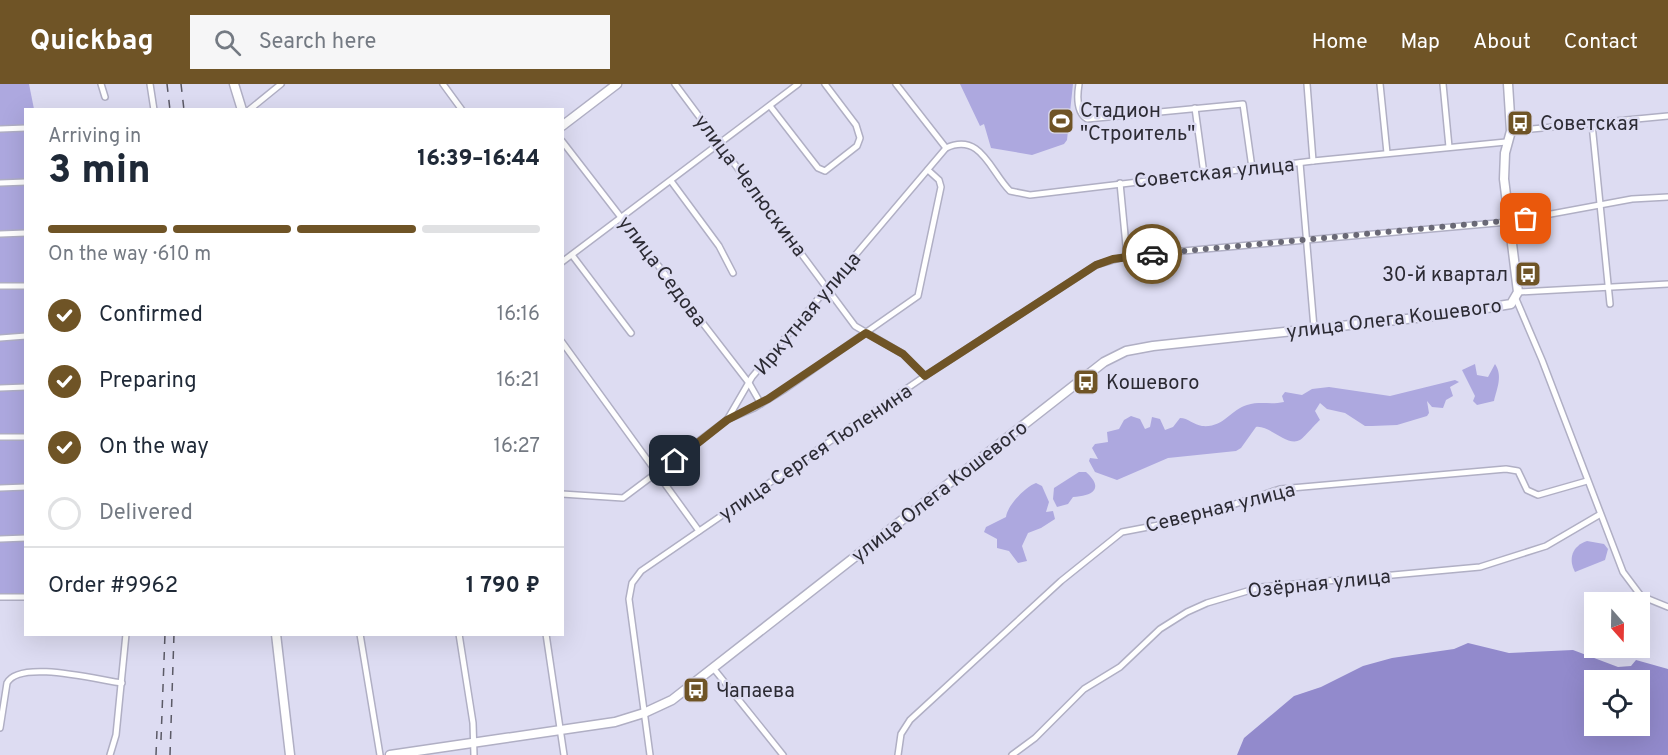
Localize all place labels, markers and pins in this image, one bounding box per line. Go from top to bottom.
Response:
place label: Стадион "Строитель" [1080,99,1195,148]
sports icon: Стадион "Строитель" [1046,106,1076,136]
bus stop icon: Советская [1505,108,1535,138]
place label: Советская [1540,112,1639,138]
pin [1500,193,1551,244]
bus stop icon: 30-й квартал [1513,259,1543,289]
place label: 30-й квартал [1382,263,1508,289]
bus stop icon: Кошевого [1071,367,1101,397]
place label: Кошевого [1106,371,1199,397]
pin [649,435,700,486]
bus stop icon: Чапаева [681,675,711,705]
place label: Чапаева [716,679,795,705]

